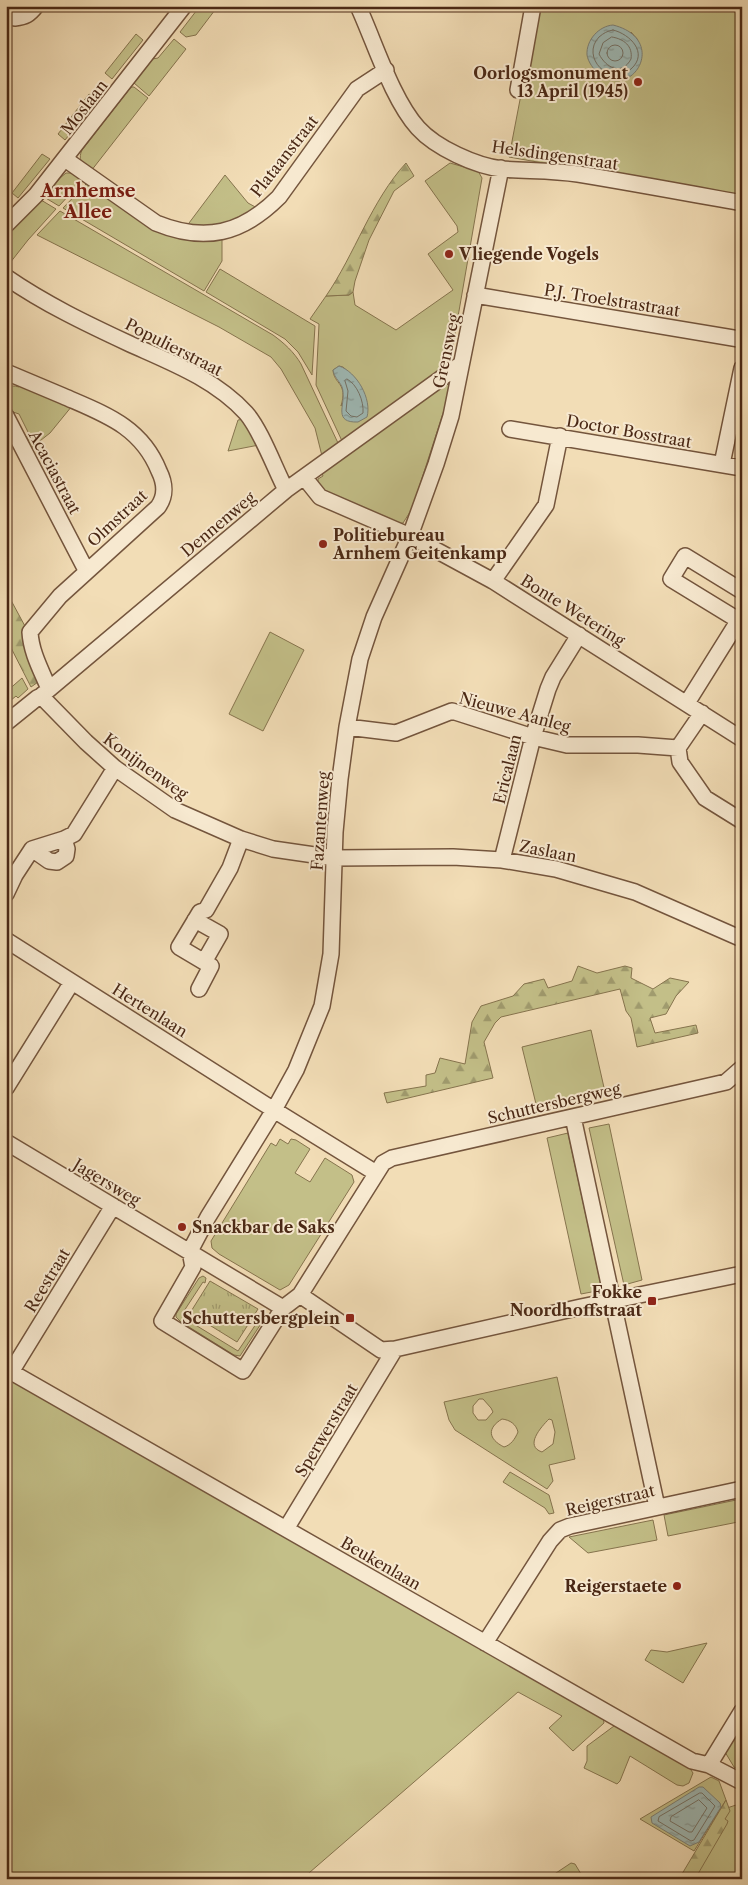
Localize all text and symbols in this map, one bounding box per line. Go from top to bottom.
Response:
place label: Oorlogsmonument 13 April (1945) [473,63,629,101]
street label: Moslaan [56,76,112,138]
marker: Oorlogsmonument 13 April (1945) [632,76,644,88]
street label: Plataanstraat [246,111,322,201]
street label: Helsdingenstraat [490,136,620,174]
district label: Arnhemse Allee [39,180,136,223]
place label: Vliegende Vogels [458,244,599,264]
marker: Vliegende Vogels [443,248,455,260]
street label: P.J. Troelstrastraat [543,279,682,321]
street label: Grensweg [428,311,464,390]
street label: Populierstraat [122,314,226,380]
street label: Doctor Bosstraat [565,410,694,452]
street label: Acaciastraat [24,426,86,518]
street label: Olmstraat [83,485,151,551]
street label: Dennenweg [177,487,260,561]
place label: Politiebureau Arnhem Geitenkamp [332,525,507,563]
marker: Politiebureau Arnhem Geitenkamp [317,538,329,550]
street label: Bonte Wetering [517,570,629,650]
street label: Nieuwe Aanleg [457,688,573,737]
street label: Konijnenweg [100,729,193,804]
street label: Ericalaan [489,732,525,806]
street label: Fazantenweg [307,770,333,871]
street label: Zaslaan [518,836,578,866]
street label: Hertenlaan [109,979,191,1041]
street label: Schuttersbergweg [486,1078,623,1128]
street label: Jagersweg [67,1153,145,1210]
place label: Snackbar de Saks [192,1217,335,1237]
marker: Snackbar de Saks [176,1221,188,1233]
street label: Reestraat [20,1244,74,1316]
place label: Fokke Noordhoffstraat [510,1282,643,1320]
marker: Fokke Noordhoffstraat [646,1295,658,1307]
place label: Schuttersbergplein [182,1308,340,1328]
marker: Schuttersbergplein [344,1312,356,1324]
street label: Sperwerstraat [290,1379,362,1480]
street label: Reigerstraat [563,1480,657,1520]
street label: Beukenlaan [337,1532,425,1594]
place label: Reigerstaete [564,1576,667,1596]
marker: Reigerstaete [671,1580,683,1592]

